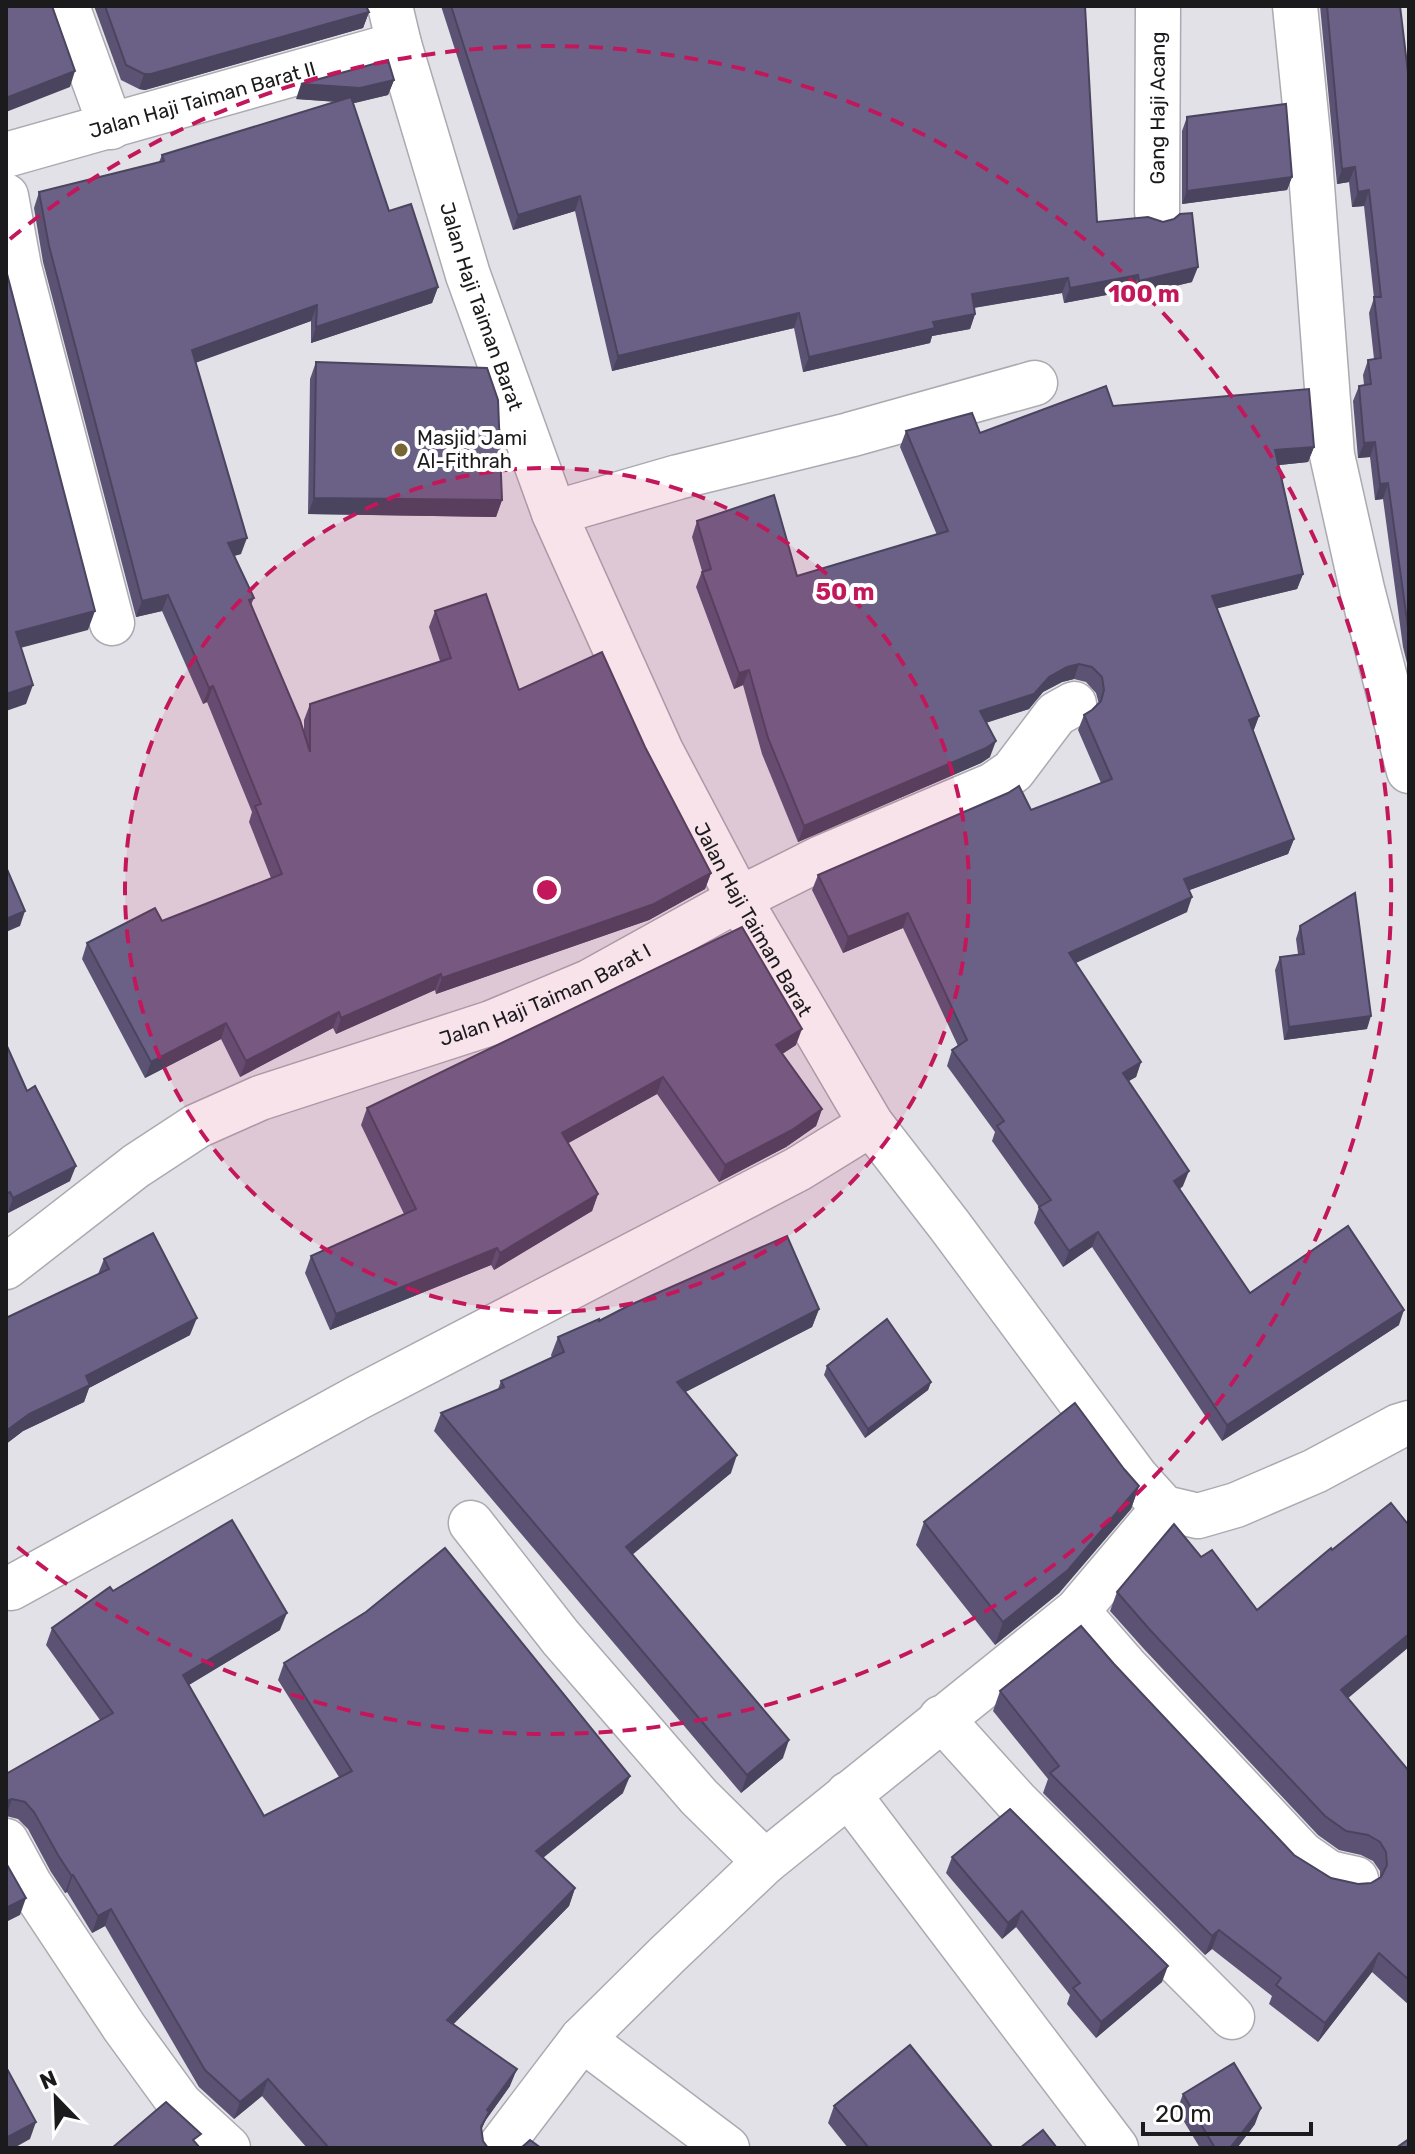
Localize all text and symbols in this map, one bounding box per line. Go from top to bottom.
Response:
street label: Gang Haji Acang [1145,31,1170,185]
street label: Jalan Haji Taiman Barat II [86,56,318,143]
street label: Jalan Haji Taiman Barat [435,199,528,414]
text: 100 m [1108,280,1180,308]
place label: Masjid Jami Al-Fithrah [417,426,527,473]
marker: Masjid Jami Al-Fithrah [392,441,410,459]
text: 50 m [816,578,874,606]
street label: Jalan Haji Taiman Barat [689,818,817,1021]
centre of rings [533,876,561,904]
street label: Jalan Haji Taiman Barat I [436,938,655,1051]
north arrow [16,2058,96,2138]
text: N [36,2065,61,2096]
scale bar [1143,2086,1311,2136]
text: 20 m [1155,2100,1212,2128]

